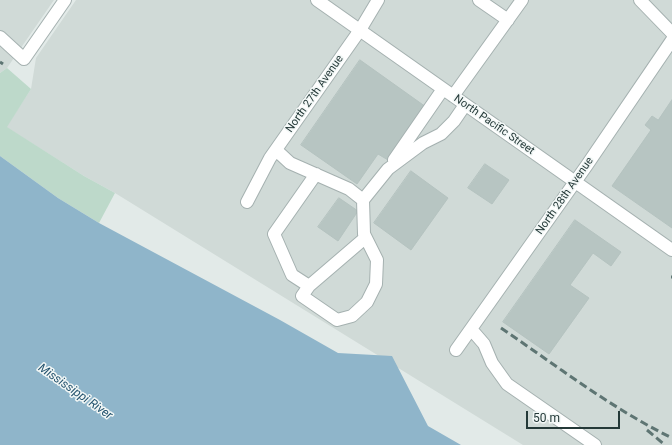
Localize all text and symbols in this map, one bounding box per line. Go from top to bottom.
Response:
street label: North 27th Avenue [283,53,347,135]
street label: North Pacific Street [451,92,537,158]
street label: North 28th Avenue [533,155,597,237]
water label: Mississippi River [35,361,115,423]
scale bar [528,403,622,429]
text: 50 m [533,411,560,425]

